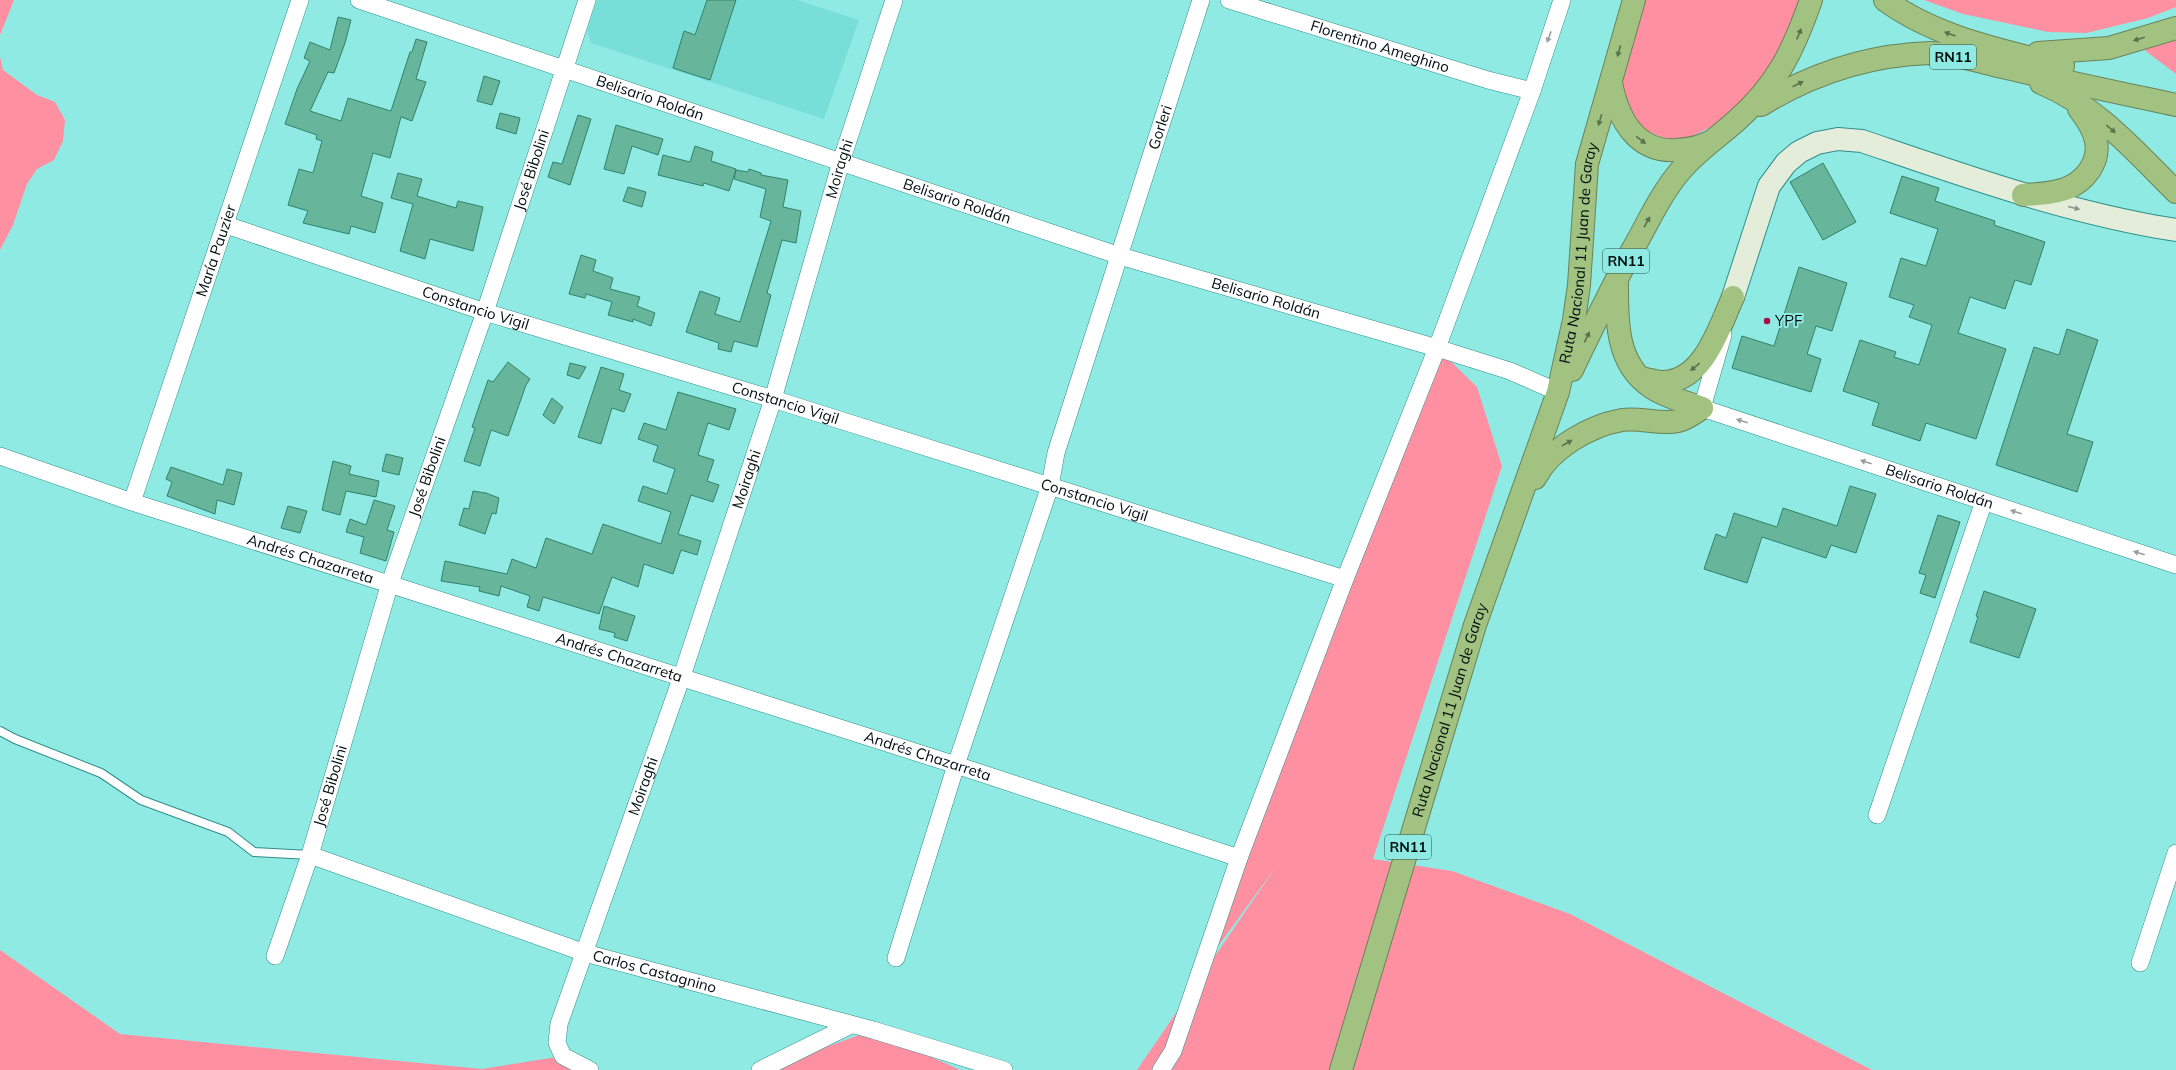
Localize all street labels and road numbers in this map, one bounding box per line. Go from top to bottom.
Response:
street label: Florentino Ameghino [1308,16,1452,77]
road number: RN11 [1930,45,1976,69]
street label: Belisario Roldán [594,70,707,124]
street label: Gorleri [1144,102,1176,152]
street label: José Bibolini [509,127,553,213]
street label: Moiraghi [821,137,857,201]
street label: Ruta Nacional 11 Juan de Garay [1555,140,1602,365]
street label: Belisario Roldán [901,174,1014,228]
street label: María Pauzier [191,202,240,299]
road number: RN11 [1603,249,1649,273]
street label: Belisario Roldán [1209,273,1323,323]
street label: Constancio Vigil [420,282,531,334]
street label: Constancio Vigil [729,377,841,428]
street label: José Bibolini [404,434,450,519]
street label: Moiraghi [728,447,765,511]
street label: Belisario Roldán [1883,459,1996,513]
street label: Constancio Vigil [1039,474,1151,525]
street label: Andrés Chazarreta [245,529,376,588]
street label: Ruta Nacional 11 Juan de Garay [1408,600,1491,819]
street label: Andrés Chazarreta [553,628,685,686]
street label: Andrés Chazarreta [862,726,993,785]
street label: José Bibolini [309,743,351,829]
street label: Moiraghi [623,754,662,818]
road number: RN11 [1385,835,1431,859]
street label: Carlos Castagnino [591,945,719,997]

